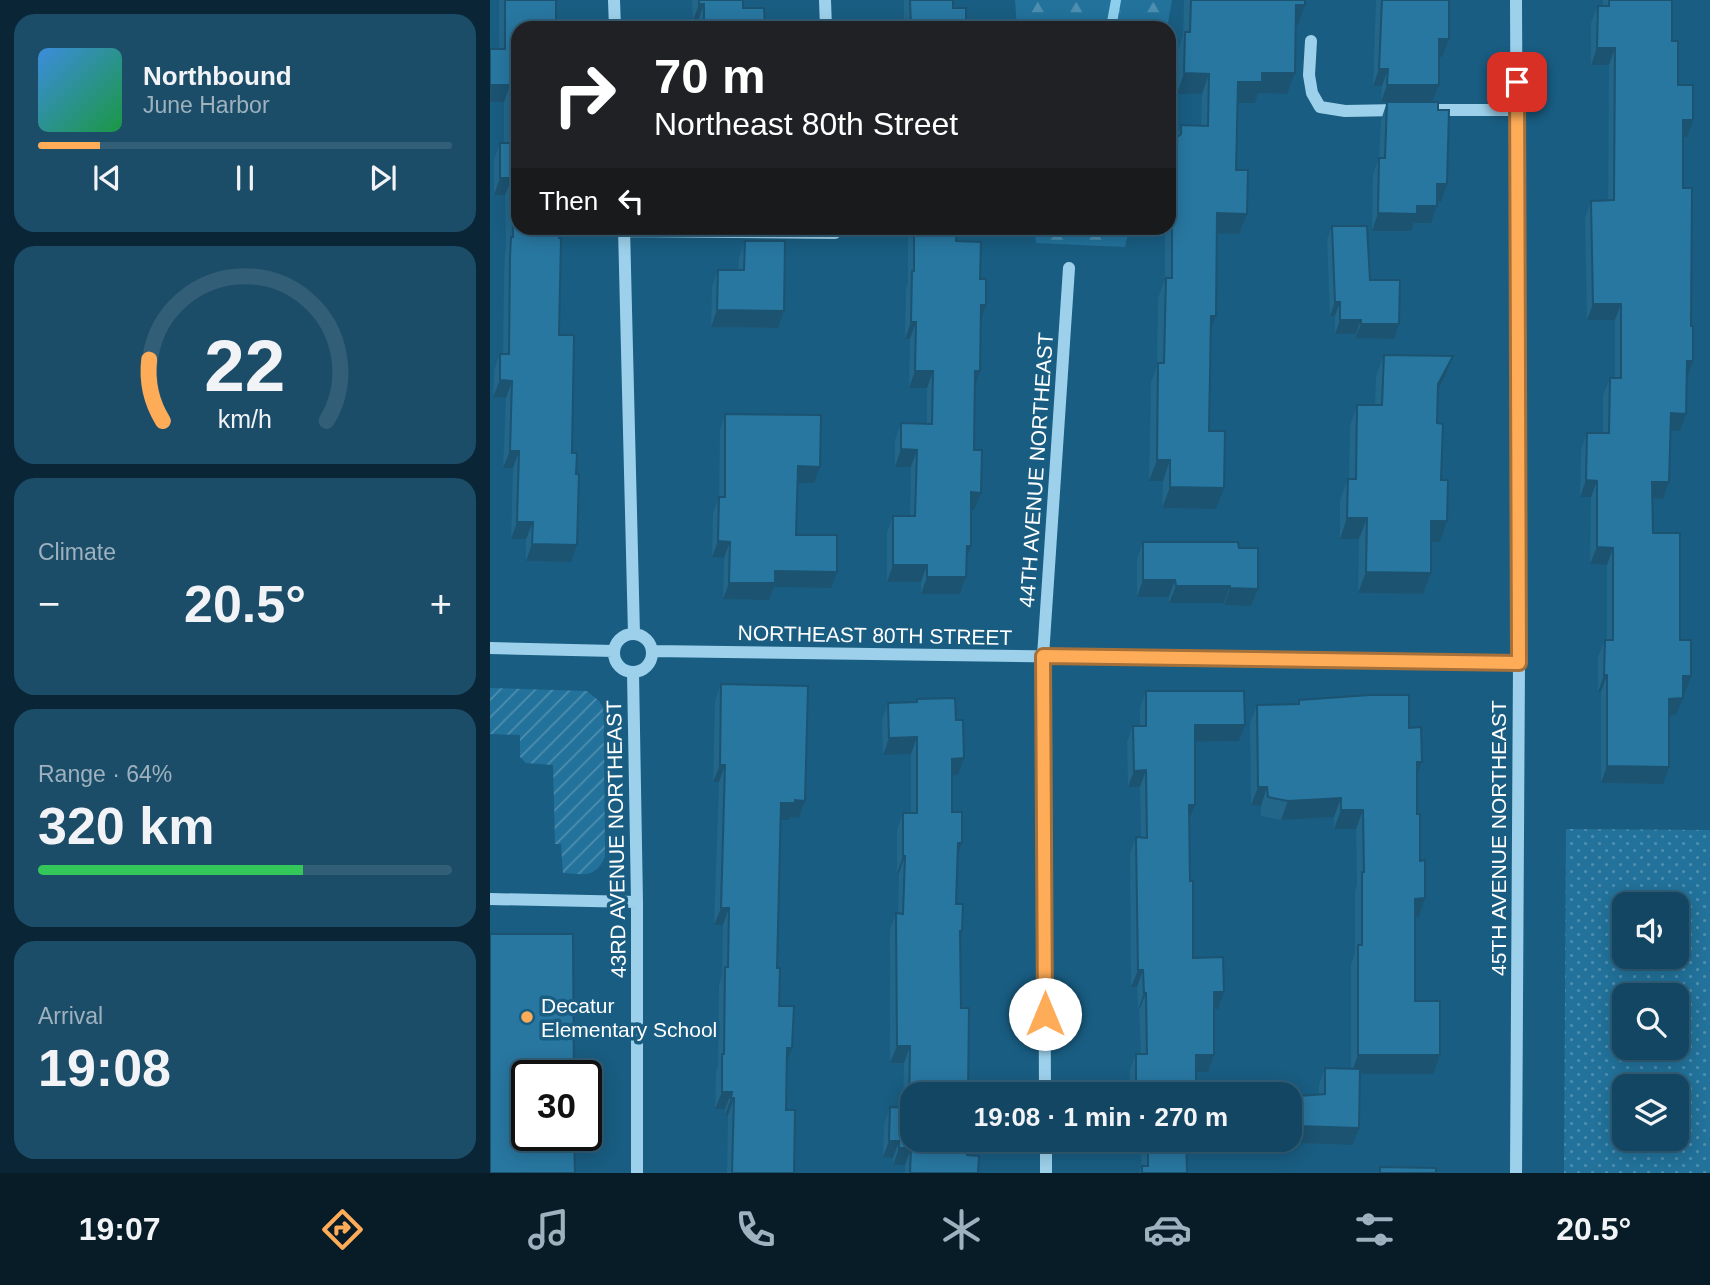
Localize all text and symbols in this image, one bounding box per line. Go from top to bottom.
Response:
icon: right [539,49,630,140]
text: 70 m [654,49,766,103]
pin [1487,52,1547,112]
text: Northbound [143,61,292,91]
icon: arrive [1498,63,1536,101]
text: June Harbor [143,92,270,118]
text: Northeast 80th Street [654,106,958,142]
icon: previous [88,159,126,197]
icon: pause [226,159,264,197]
icon: next [364,159,402,197]
icon: left [612,182,650,220]
text: Then [539,186,598,216]
text: 22 [205,325,285,406]
street label: 44TH AVENUE NORTHEAST [1015,331,1057,608]
text: km/h [218,404,272,432]
text: Climate [38,539,116,565]
text: 20.5° [184,575,306,633]
text: − [38,583,60,625]
text: + [430,583,452,625]
street label: NORTHEAST 80TH STREET [738,621,1013,649]
street label: 43RD AVENUE NORTHEAST [602,700,630,978]
street label: 45TH AVENUE NORTHEAST [1487,700,1510,976]
text: Range · 64% [38,761,172,787]
text: 320 km [38,797,214,855]
map controls [1612,892,1689,1151]
button: sound [1612,892,1689,969]
position arrow [1008,977,1082,1051]
button: search [1612,983,1689,1060]
place label: Decatur Elementary School [541,994,717,1041]
text: Arrival [38,1003,103,1029]
marker: Decatur Elementary School [519,1009,535,1025]
text: 19:08 [38,1039,171,1097]
speed limit sign: 30 [511,1060,602,1151]
button: layers [1612,1074,1689,1151]
text: 19:08 · 1 min · 270 m [974,1102,1228,1132]
icon: directions [318,1205,367,1254]
icon: music [524,1205,573,1254]
icon: phone [731,1205,780,1254]
icon: climate [937,1205,986,1254]
icon: car [1143,1205,1192,1254]
icon: filters [1350,1205,1399,1254]
text: 19:07 [79,1211,161,1247]
text: 20.5° [1556,1211,1631,1247]

